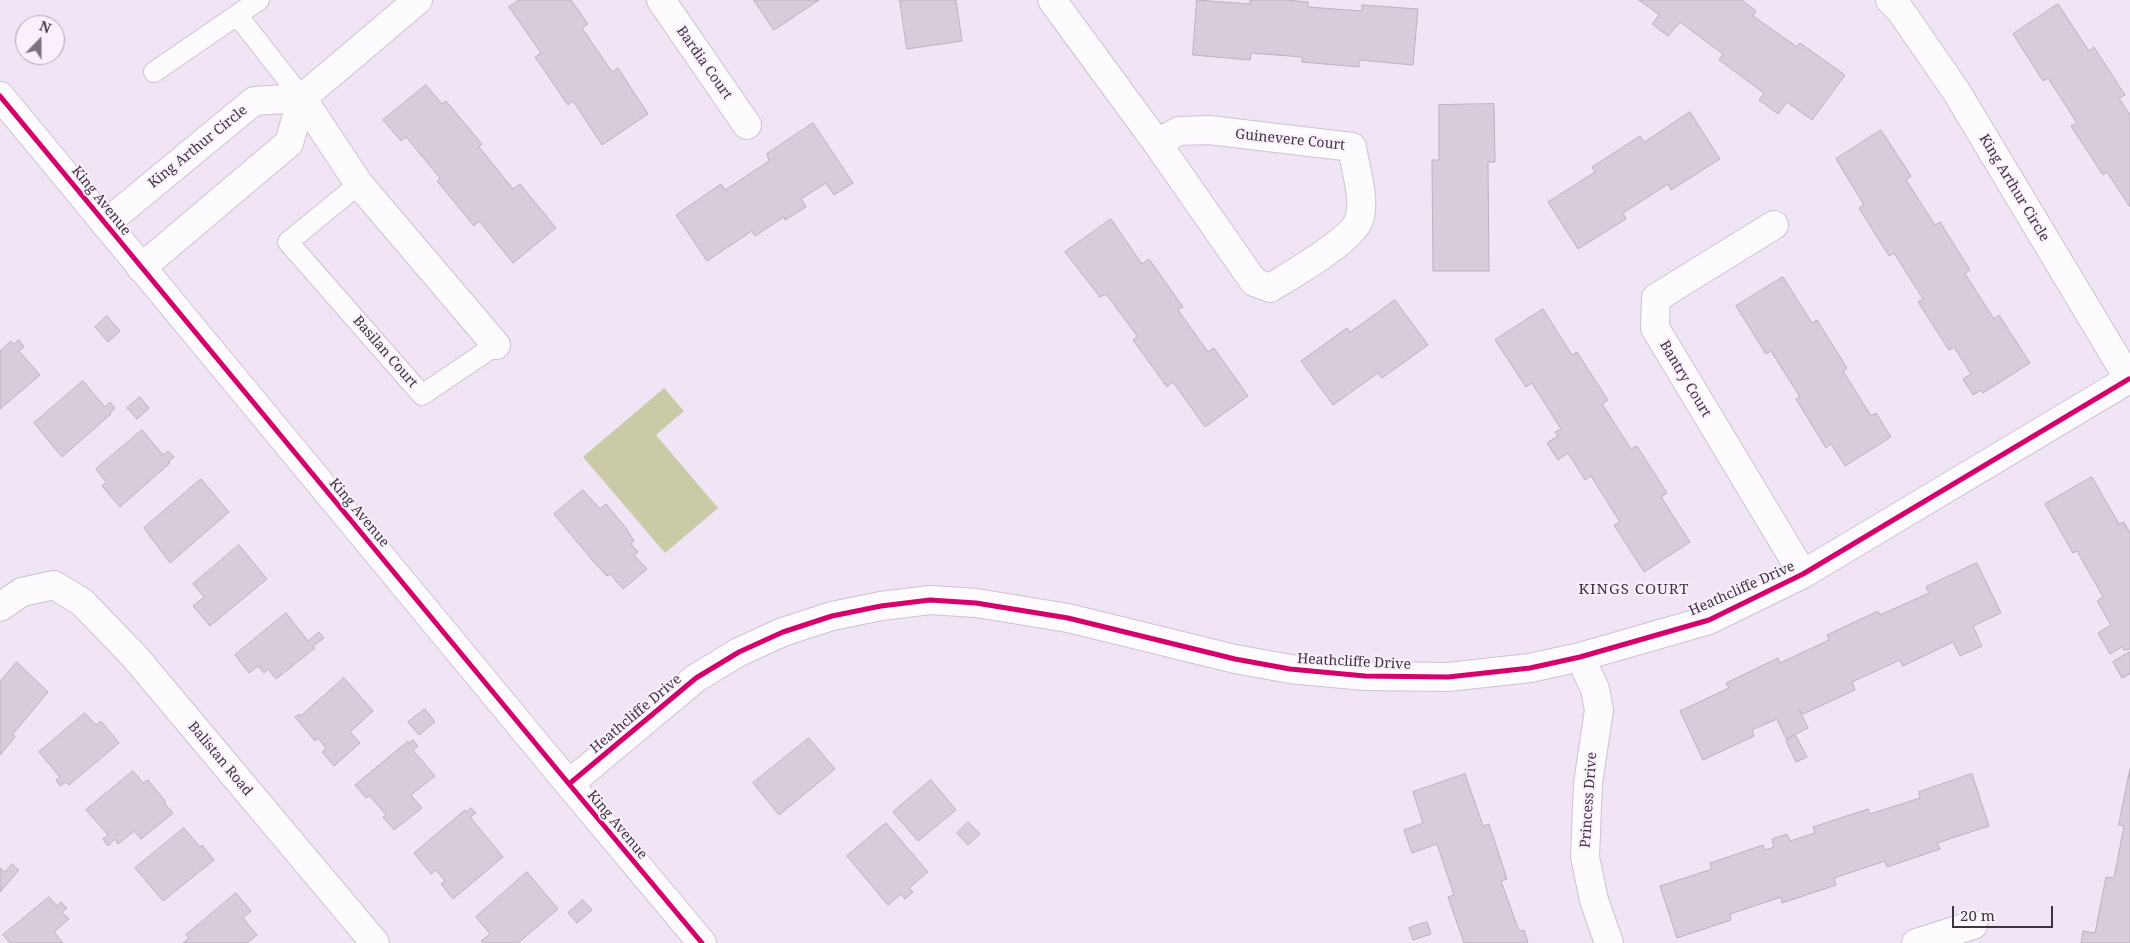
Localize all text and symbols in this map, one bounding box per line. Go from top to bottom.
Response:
north arrow [15,15,65,65]
text: N [37,16,54,37]
street label: Bardia Court [673,23,735,103]
street label: King Arthur Circle [145,102,251,192]
street label: Guinevere Court [1234,126,1346,154]
street label: King Arthur Circle [1975,131,2053,245]
street label: King Avenue [68,163,134,239]
street label: Basilan Court [349,313,421,391]
street label: Bantry Court [1656,338,1714,420]
street label: King Avenue [325,475,393,551]
street label: Heathcliffe Drive [1687,558,1797,620]
district label: KINGS COURT [1577,581,1691,599]
street label: Heathcliffe Drive [1297,651,1411,673]
street label: Heathcliffe Drive [587,671,685,757]
street label: Balistan Road [184,719,256,799]
street label: Princess Drive [1577,752,1601,848]
street label: King Avenue [583,787,651,863]
scale bar [1955,896,2056,928]
text: 20 m [1960,905,1995,925]

